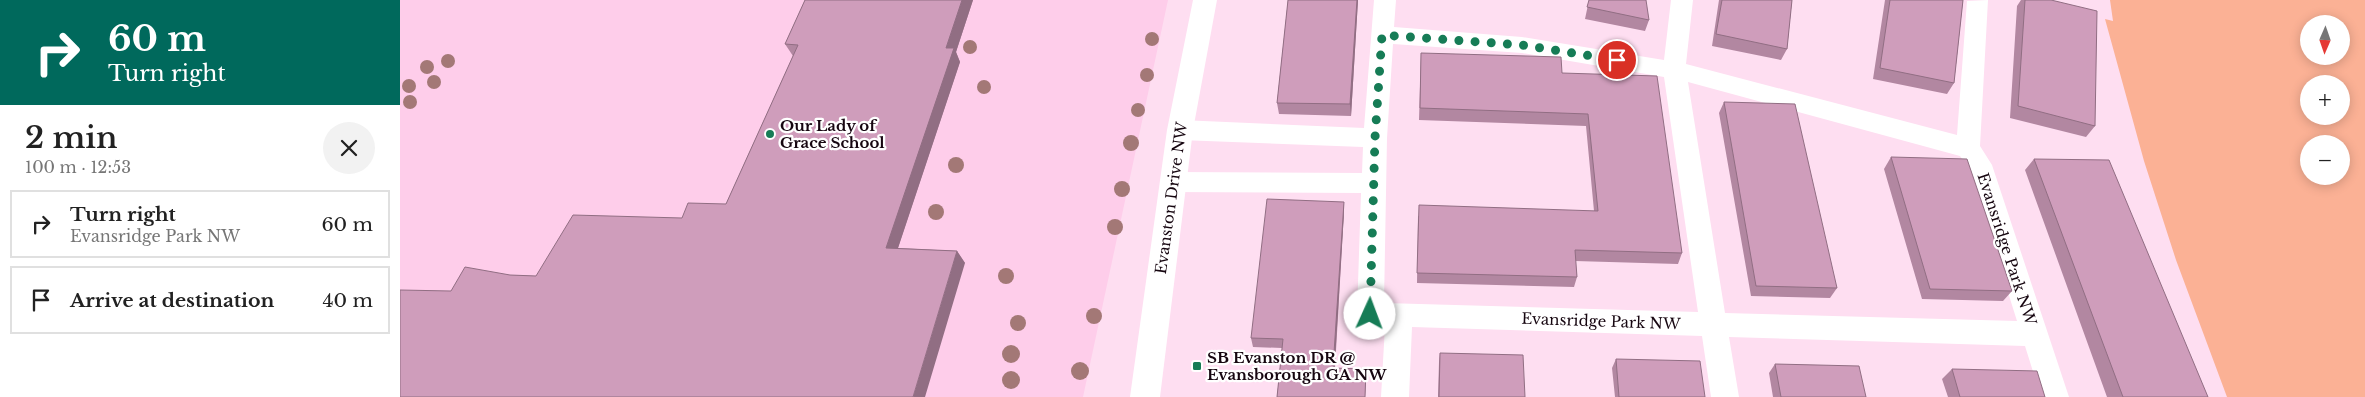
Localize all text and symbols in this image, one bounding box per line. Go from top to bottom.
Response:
north arrow [2300,15,2350,65]
map controls [2300,15,2350,185]
text: 60 m [108,17,206,60]
icon: right [25,20,90,85]
pin [1596,39,1638,81]
icon: arrive [1603,46,1631,74]
text: Turn right [108,60,226,87]
button: + [2300,75,2350,125]
place label: Our Lady of Grace School [780,116,885,152]
text: 2 min [25,119,117,156]
street label: Evanston Drive NW [1151,120,1191,275]
button: close [323,122,375,174]
marker: Our Lady of Grace School [764,128,776,140]
button: − [2300,135,2350,185]
text: 100 m · 12:53 [25,157,131,177]
street label: Evansridge Park NW [1973,170,2041,328]
text: Turn right [70,203,176,226]
icon: right [27,210,55,238]
text: 60 m [321,213,373,236]
text: Evansridge Park NW [70,226,240,246]
icon: arrive [27,286,55,314]
position arrow [1343,287,1395,339]
text: Arrive at destination [70,289,274,312]
text: 40 m [322,289,373,312]
street label: Evansridge Park NW [1521,309,1681,333]
place label: SB Evanston DR @ Evansborough GA NW [1207,348,1387,384]
marker: SB Evanston DR @ Evansborough GA NW [1191,360,1203,372]

